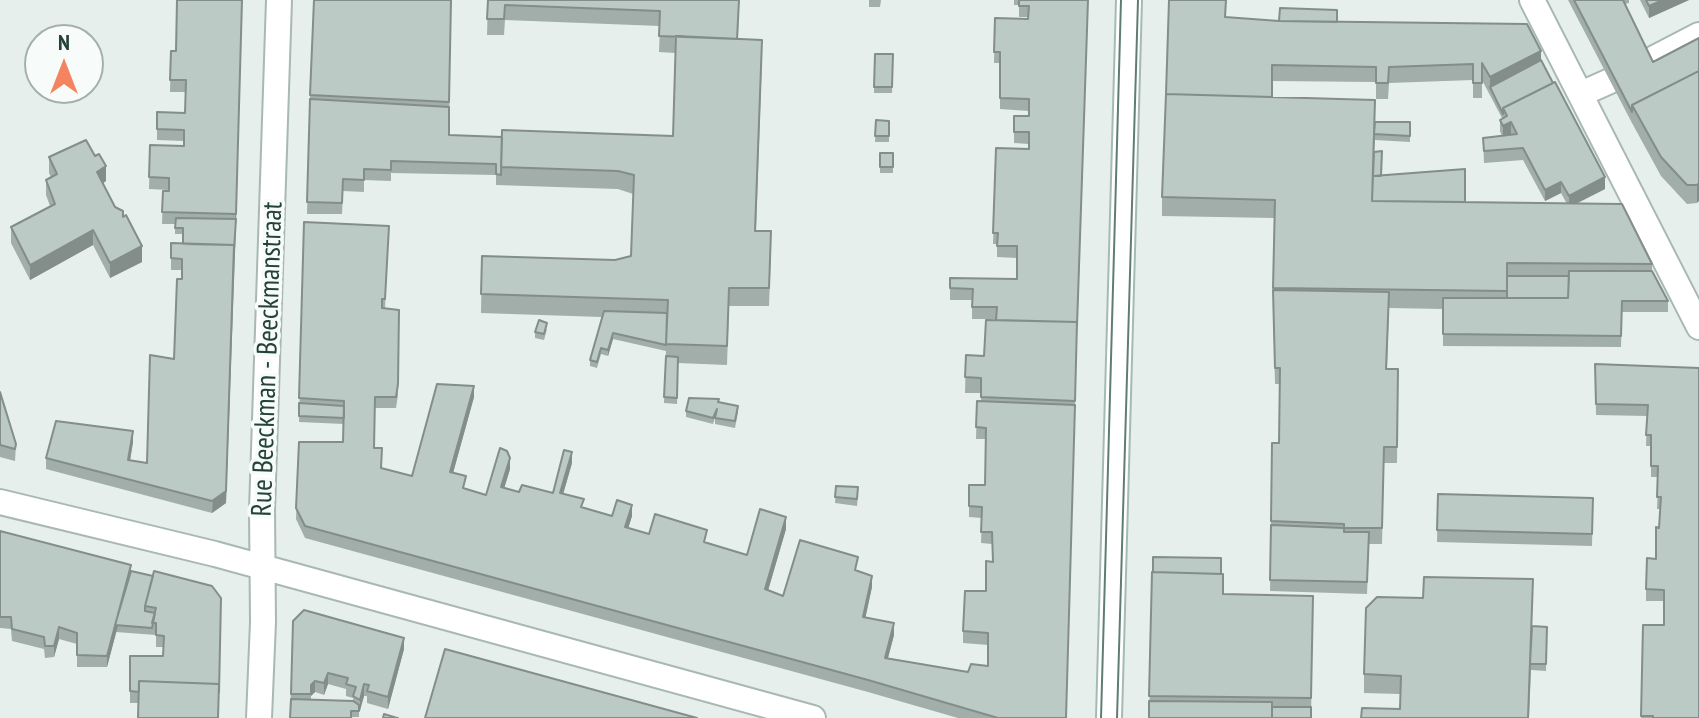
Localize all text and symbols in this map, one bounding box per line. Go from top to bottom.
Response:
north arrow [24,24,104,104]
text: N [58,28,70,56]
street label: Rue Beeckman - Beeckmanstraat [246,201,290,517]

